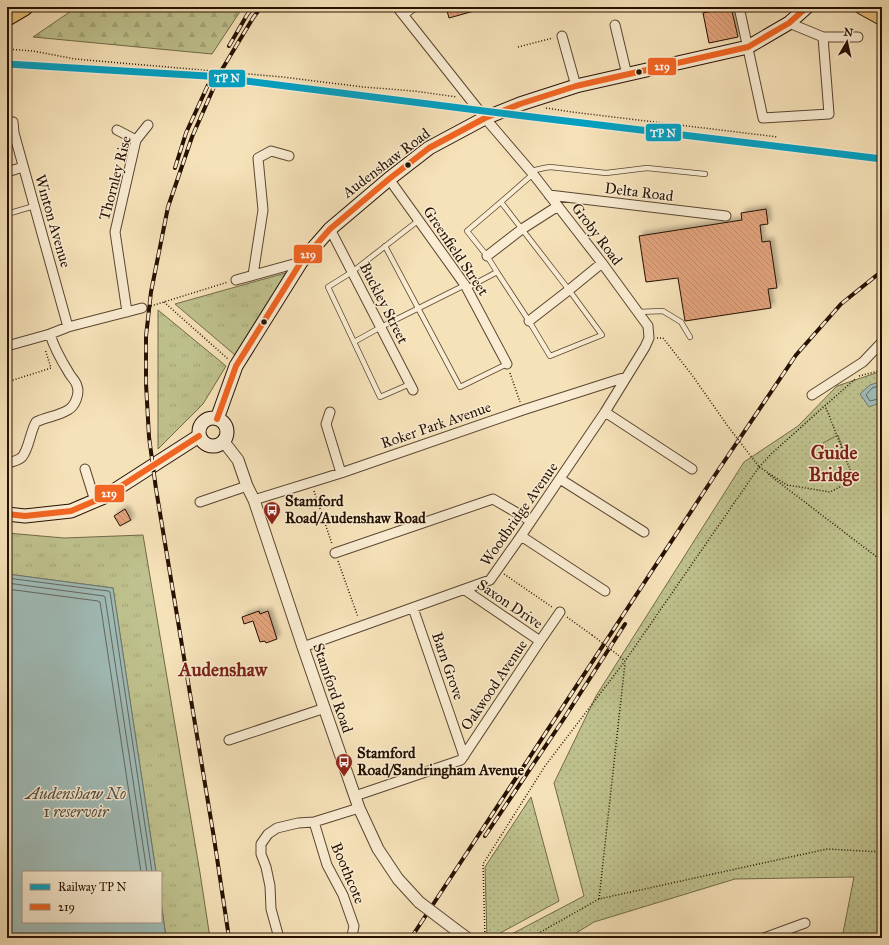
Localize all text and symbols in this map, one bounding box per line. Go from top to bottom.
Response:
north arrow [827,22,867,62]
text: N [843,25,855,40]
line badge: 219 [647,57,677,76]
text: 219 [654,60,670,74]
unlabelled marker [634,67,644,77]
line badge: TP N [208,69,246,88]
text: TP N [213,72,240,85]
line badge: TP N [645,123,682,142]
street label: Audenshaw Road [338,124,434,202]
text: TP N [649,127,676,140]
street label: Thornley Rise [95,134,135,222]
unlabelled marker [403,160,413,170]
street label: Winton Avenue [31,172,75,270]
street label: Delta Road [604,179,675,205]
street label: Groby Road [568,199,627,269]
street label: Greenfield Street [419,203,493,300]
line badge: 219 [293,244,323,264]
text: 219 [300,248,316,262]
street label: Buckley Street [356,259,413,347]
unlabelled marker [259,317,269,327]
street label: Roker Park Avenue [379,398,493,452]
district label: Guide Bridge [808,441,860,487]
street label: Woodbridge Avenue [477,459,561,569]
line badge: 219 [94,484,125,503]
text: 219 [101,487,117,501]
place label: Stamford Road/Audenshaw Road [285,492,426,527]
bus stop icon: Stamford Road/Audenshaw Road [262,500,282,525]
street label: Saxon Drive [474,576,546,632]
street label: Barn Grove [428,630,468,702]
street label: Oakwood Avenue [457,636,531,734]
street label: Stamford Road [309,641,357,736]
district label: Audenshaw [177,658,269,681]
place label: Stamford Road/Sandringham Avenue [357,744,525,780]
bus stop icon: Stamford Road/Sandringham Avenue [334,752,354,777]
water label: Audenshaw No 1 reservoir [24,784,126,821]
street label: Boothcote [327,840,369,906]
legend [22,871,162,923]
text: Railway TP N [58,880,127,894]
text: 219 [58,900,75,914]

